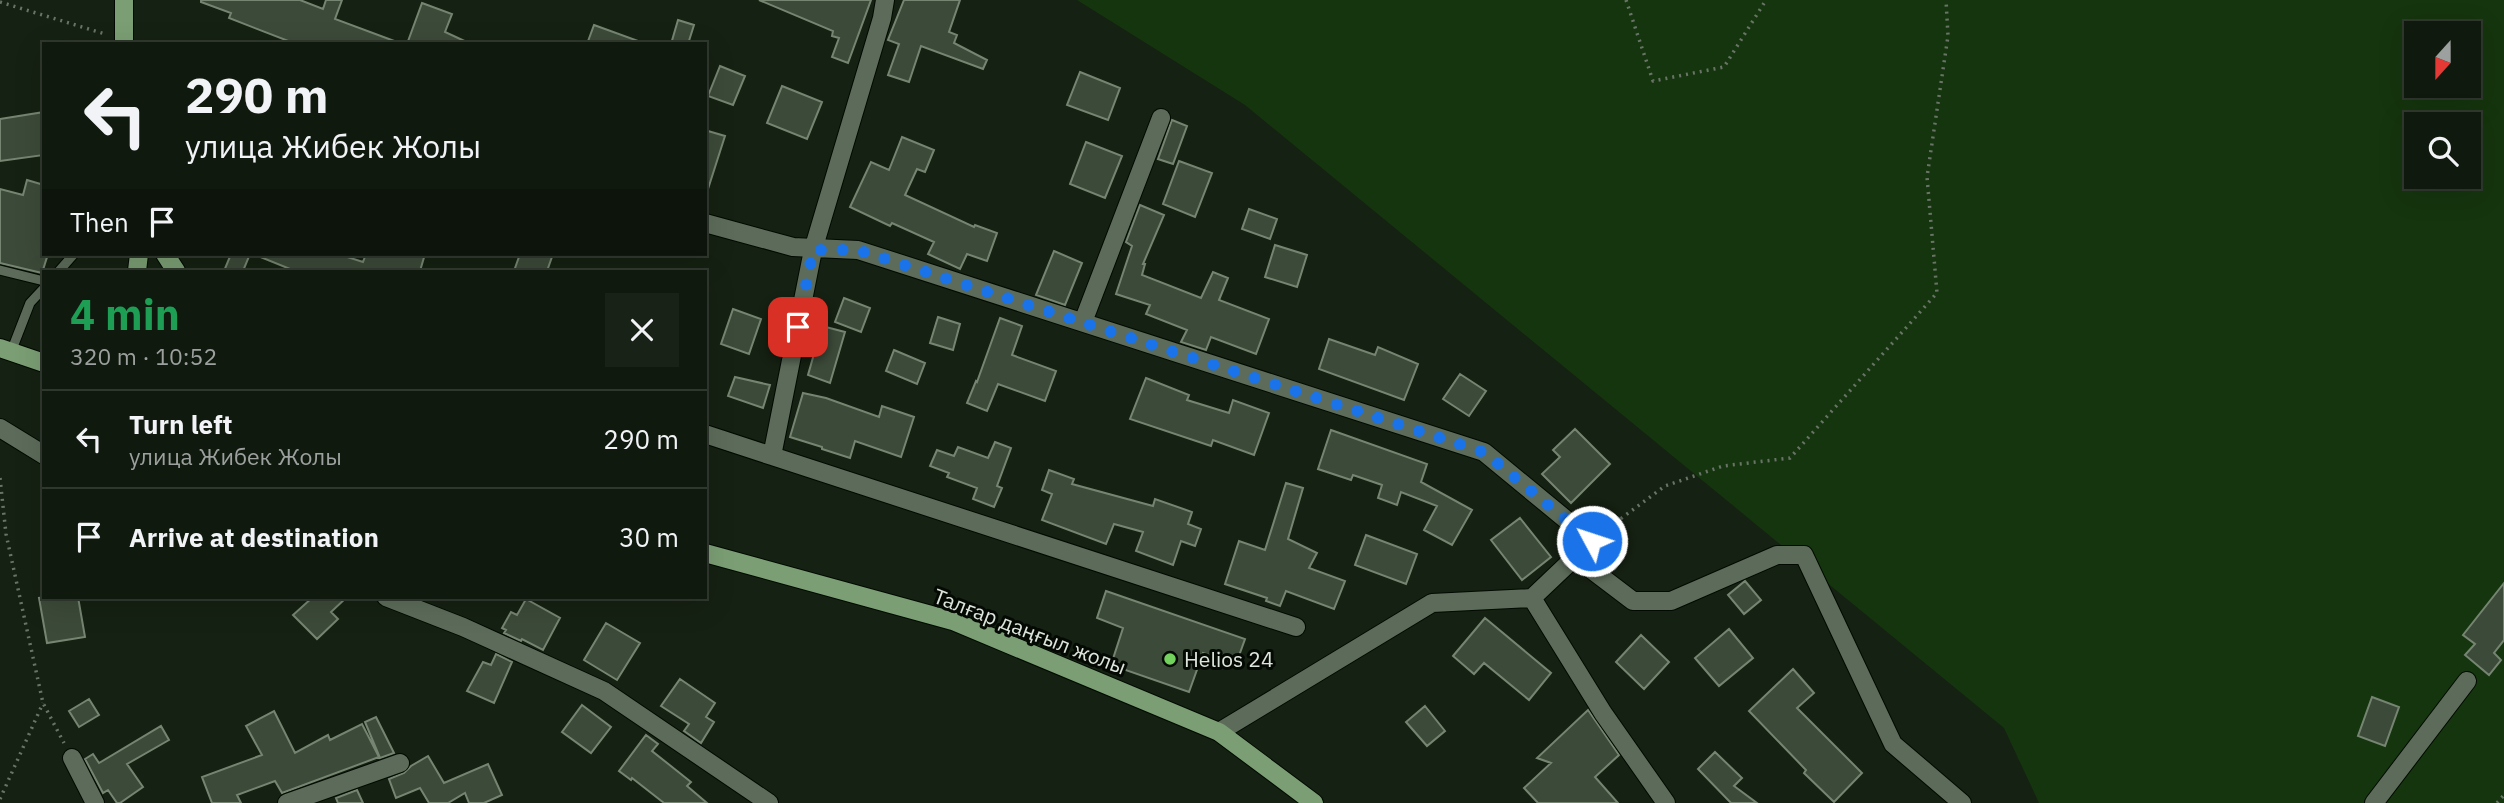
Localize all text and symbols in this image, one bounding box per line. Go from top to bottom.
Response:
north arrow [2404,21,2482,98]
map controls [2404,21,2481,189]
text: 290 m [185,63,329,126]
icon: left [70,70,161,161]
button: search [2404,112,2481,189]
text: улица Жибек Жолы [185,125,481,167]
icon: arrive [143,203,181,241]
text: Then [70,205,129,239]
text: 4 min [70,287,180,342]
button: close [605,293,679,367]
pin [768,297,828,357]
icon: arrive [779,308,817,346]
text: 320 m · 10:52 [70,341,217,371]
text: Turn left [129,407,232,441]
icon: left [70,420,108,458]
text: 290 m [603,422,679,456]
text: улица Жибек Жолы [129,441,342,471]
position arrow [1555,504,1629,578]
icon: arrive [70,518,108,556]
text: Arrive at destination [129,520,379,554]
text: 30 m [619,520,679,554]
street label: Талғар даңғыл жолы [930,581,1130,681]
place label: Helios 24 [1184,645,1273,673]
marker: Helios 24 [1162,651,1178,667]

